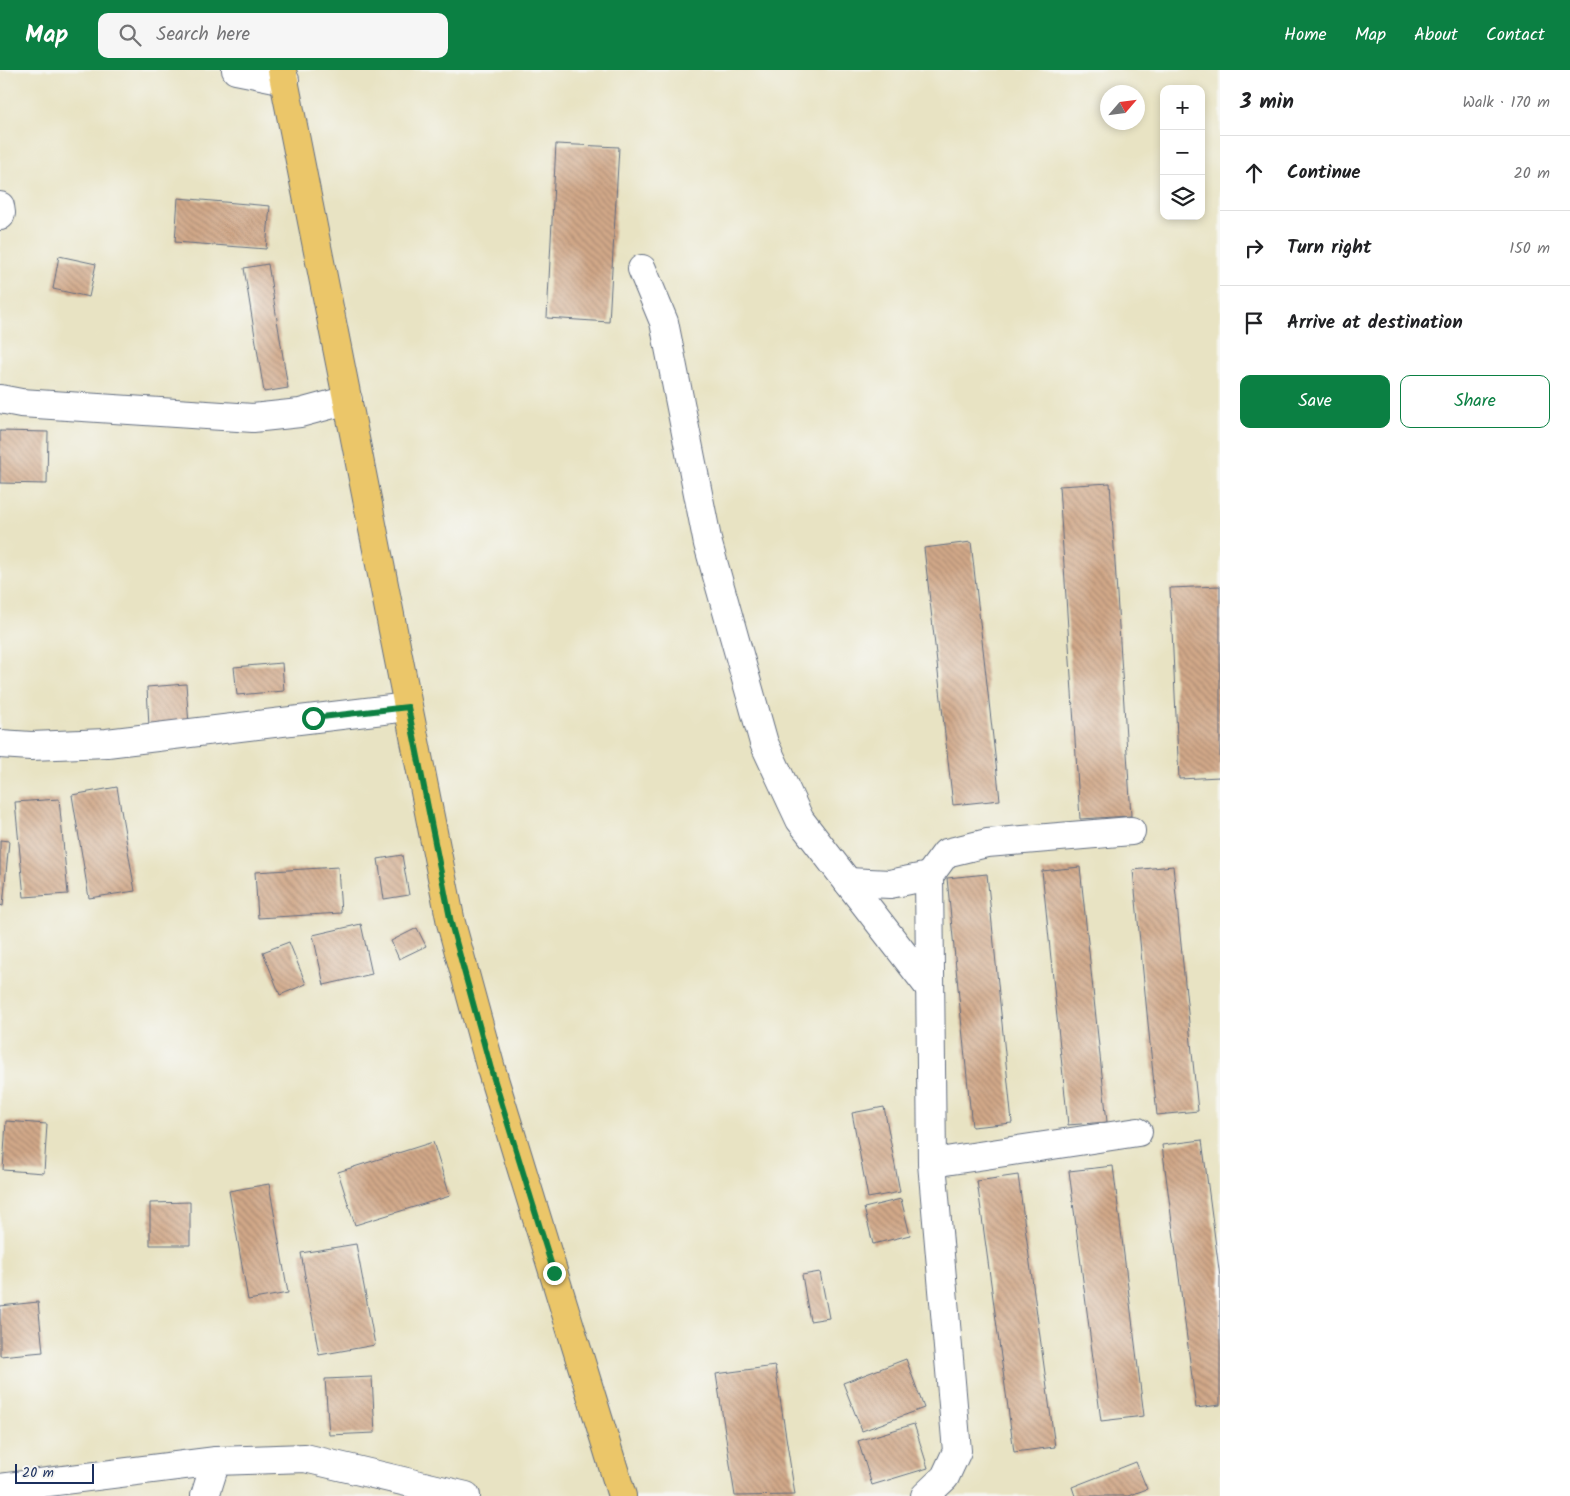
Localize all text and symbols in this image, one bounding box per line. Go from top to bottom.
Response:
search box [98,13,448,58]
text: Map [25,16,68,55]
text: Search here [156,20,250,50]
icon: search [116,21,144,49]
text: Home [1284,21,1327,50]
text: Map [1355,21,1386,50]
text: About [1414,21,1458,50]
text: Contact [1486,21,1545,50]
north arrow [1100,85,1145,130]
map controls [1160,85,1205,220]
button: + [1160,85,1205,130]
text: 3 min [1240,86,1294,119]
text: Walk · 170 m [1462,90,1550,115]
button: − [1160,130,1205,175]
text: Continue [1287,158,1360,188]
icon: ahead [1240,159,1268,187]
text: 20 m [1514,161,1550,186]
button: layers [1160,175,1205,220]
text: Turn right [1287,233,1372,263]
icon: right [1240,234,1268,262]
text: 150 m [1509,236,1550,261]
text: Arrive at destination [1287,308,1463,338]
icon: arrive [1240,309,1268,337]
button: Save [1240,375,1390,428]
button: Share [1400,375,1550,428]
route start [302,707,325,730]
route end [543,1262,566,1285]
scale bar [15,1461,94,1484]
text: 20 m [22,1462,54,1484]

